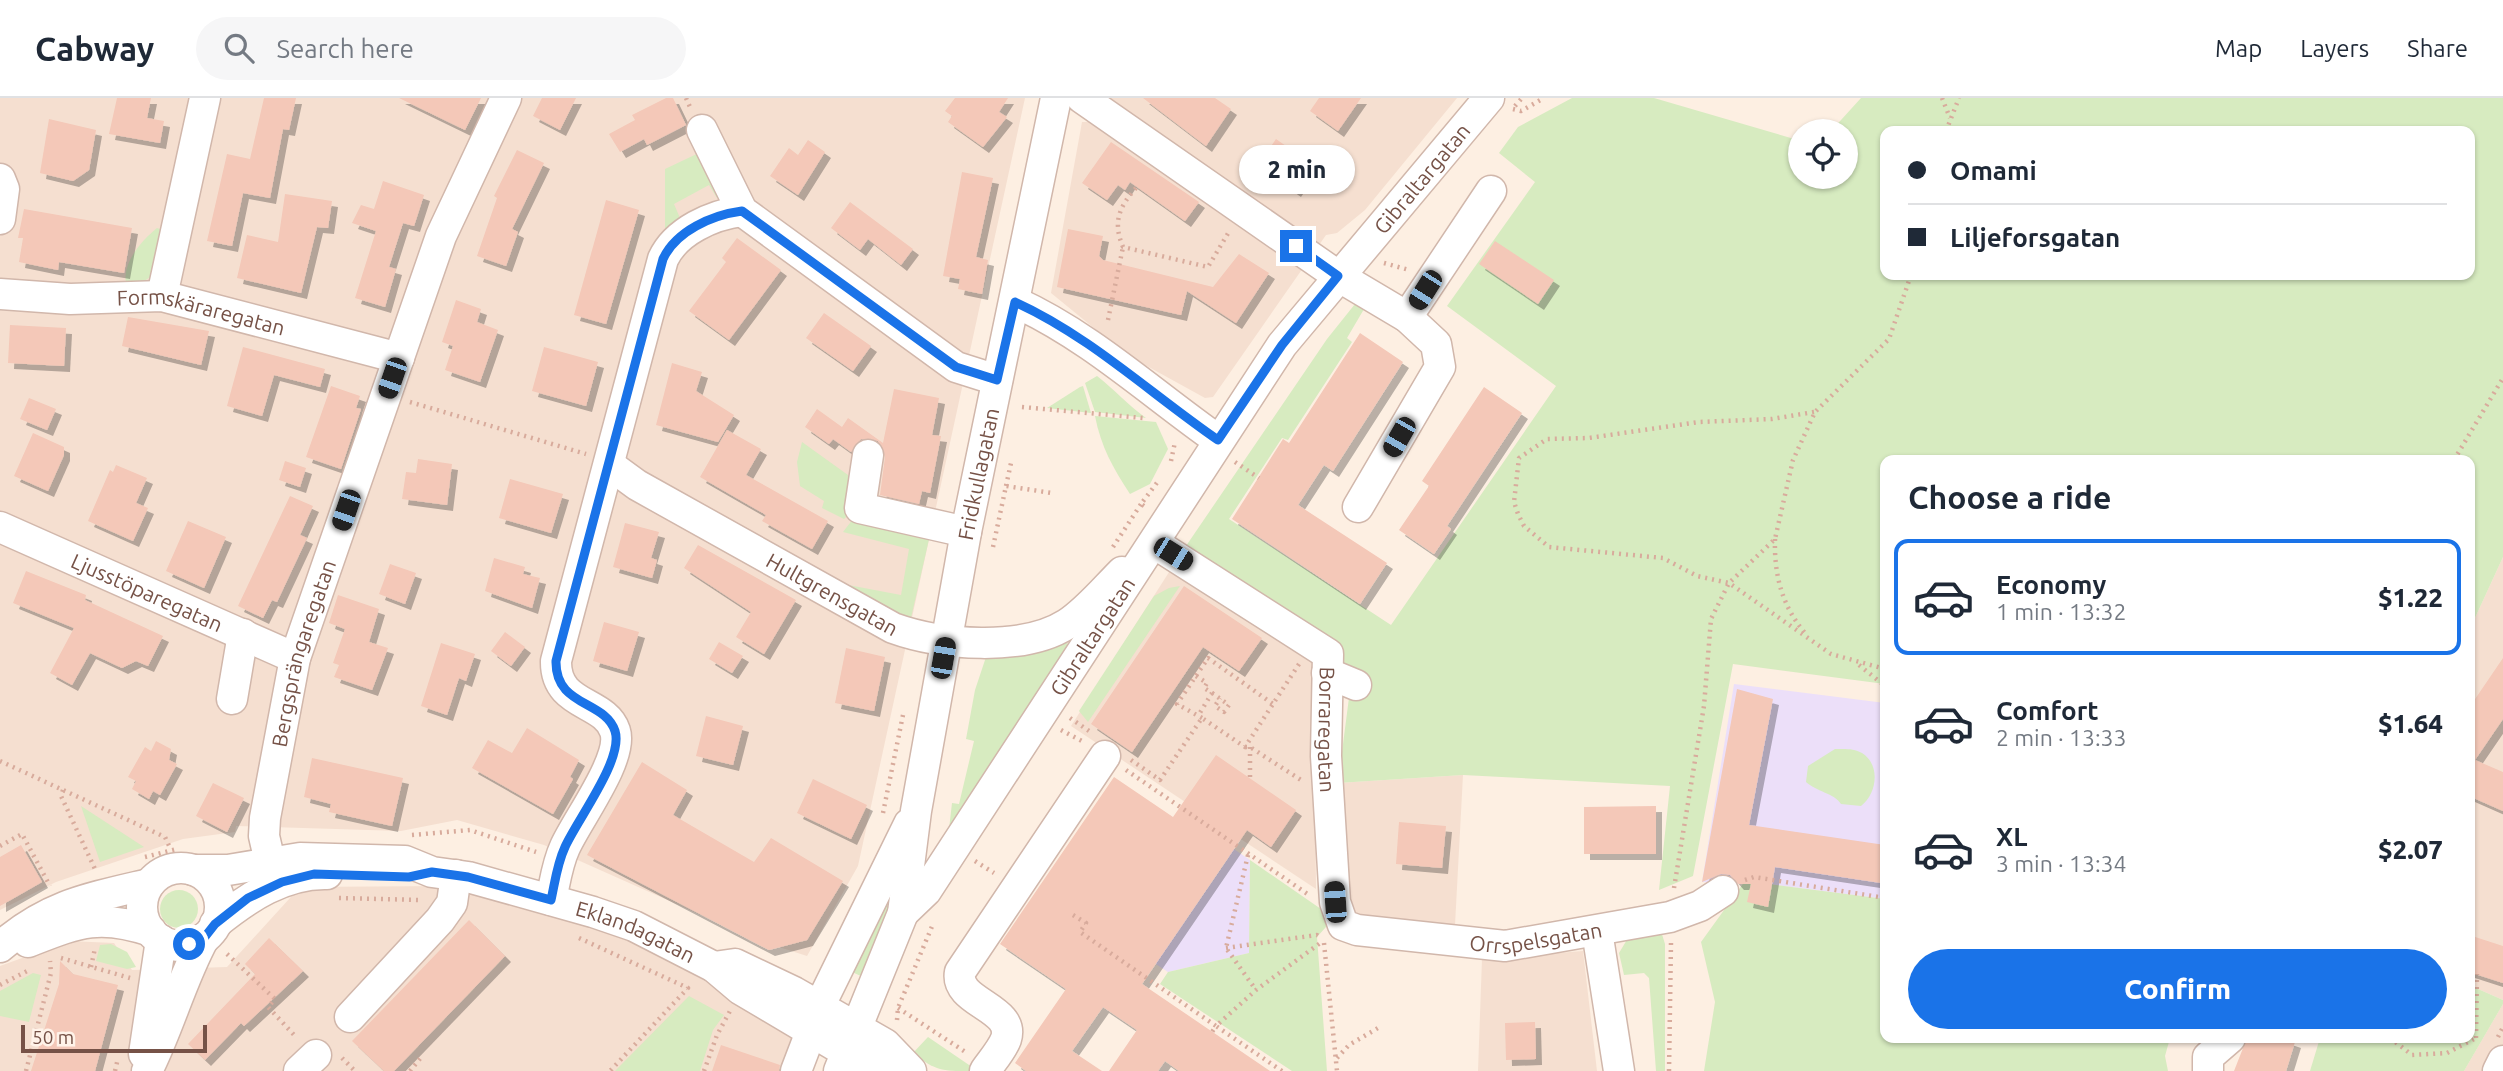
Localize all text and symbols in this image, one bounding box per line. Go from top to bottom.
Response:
search box [196,17,686,80]
icon: search [220,29,258,67]
text: Cabway [35,30,154,67]
text: Search here [276,34,414,63]
text: Map [2215,35,2262,62]
text: Layers [2300,35,2369,62]
text: Share [2407,35,2468,62]
street label: Gibraltargatan [1369,118,1475,238]
map controls [1788,119,1858,189]
button: locate [1788,119,1858,189]
callout: 2 min [1238,144,1354,194]
text: Omami [1950,156,2037,185]
text: 2 min [1268,157,1326,182]
text: Liljeforsgatan [1950,223,2120,252]
route end [1280,230,1312,262]
car [1405,267,1446,313]
street label: Formskäraregatan [116,284,288,340]
car [376,355,409,401]
street label: Fridkullagatan [953,406,1003,542]
car [1380,414,1419,460]
text: Choose a ride [1908,479,2111,515]
car [330,487,363,533]
car [1150,534,1197,574]
street label: Ljusstöparegatan [68,548,227,636]
street label: Hultgrensgatan [762,548,902,640]
street label: Bergsprängaregatan [267,557,340,749]
icon: car [1912,566,1975,629]
text: Economy [1996,570,2106,599]
street label: Gibraltargatan [1045,572,1139,700]
text: $1.22 [2378,583,2443,612]
text: 1 min · 13:32 [1996,599,2127,624]
car [930,635,957,681]
street label: Borraregatan [1314,666,1340,793]
icon: car [1912,692,1975,755]
text: Comfort [1996,696,2099,725]
text: $1.64 [2378,709,2443,738]
text: 2 min · 13:33 [1996,725,2127,750]
icon: car [1912,818,1975,881]
text: XL [1996,822,2027,851]
text: $2.07 [2378,835,2443,864]
text: 3 min · 13:34 [1996,851,2127,876]
car [1324,880,1347,924]
street label: Eklandagatan [573,896,699,967]
street label: Orrspelsgatan [1468,917,1604,958]
route start [173,928,205,960]
button: Confirm [1908,949,2447,1029]
scale bar [21,1022,206,1054]
text: 50 m [32,1026,74,1048]

